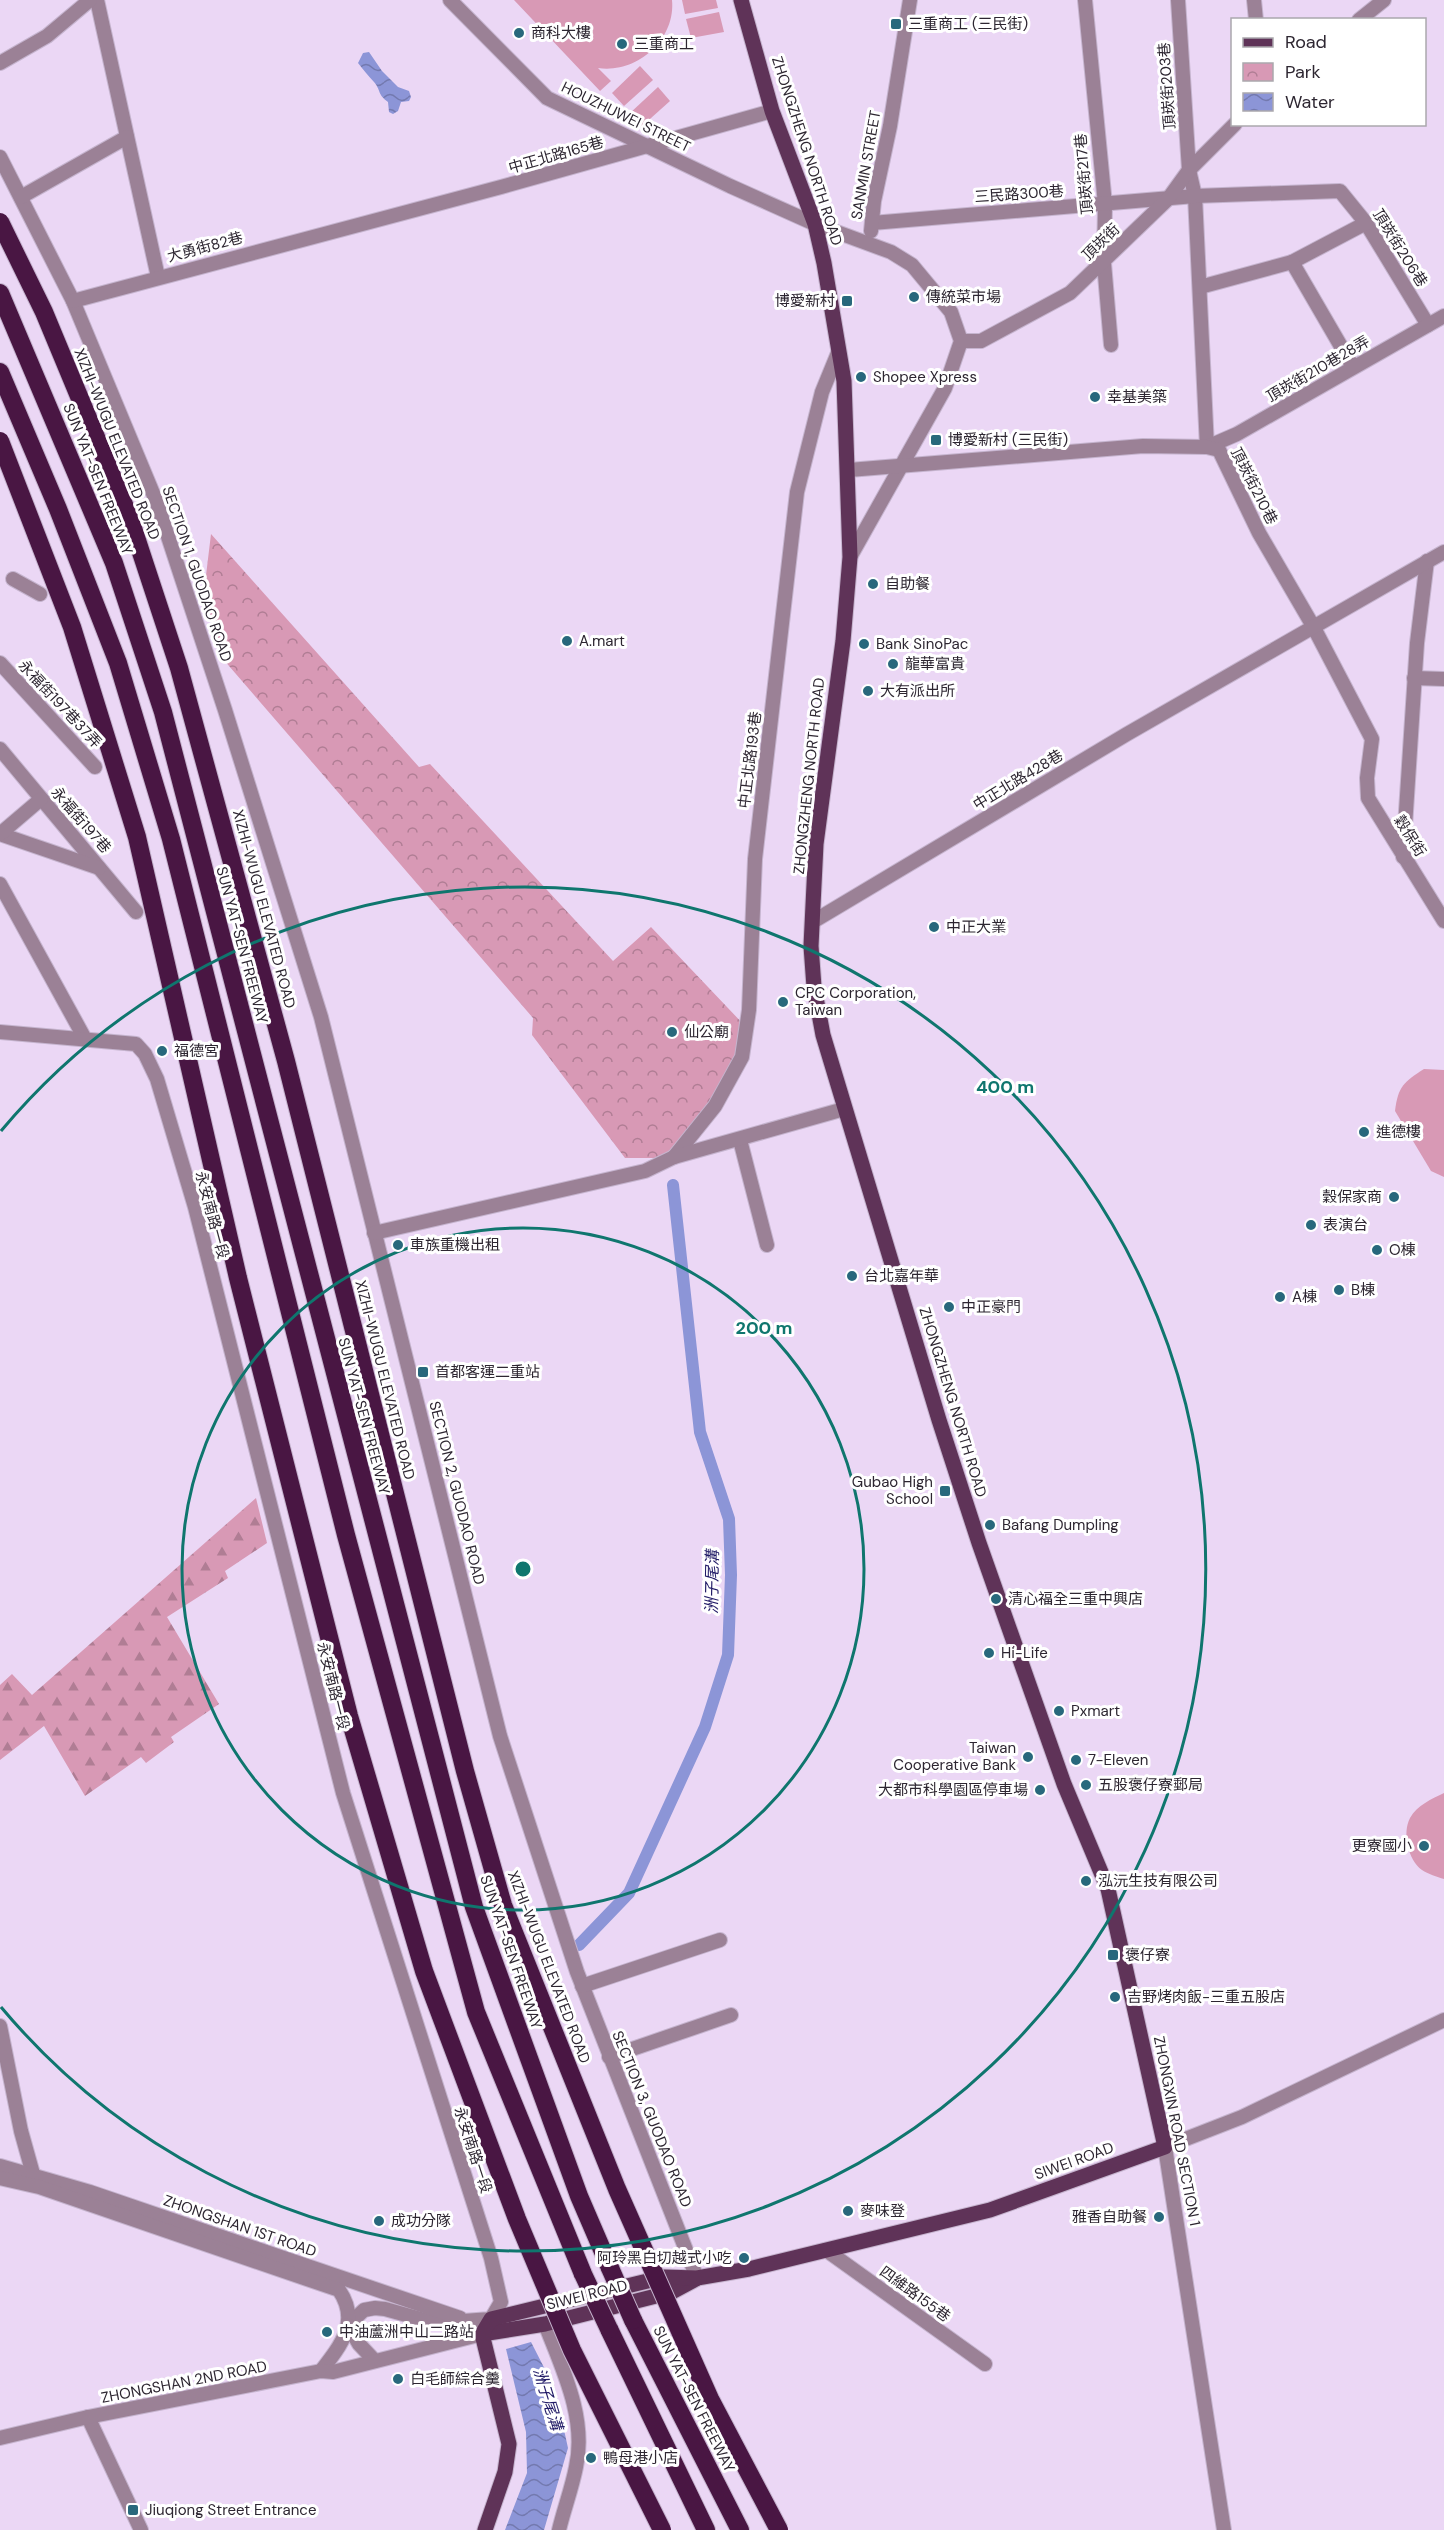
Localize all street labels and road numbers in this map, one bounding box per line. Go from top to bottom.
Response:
street label: 頂崁街203巷 [1154,42,1180,130]
street label: ZHONGZHENG NORTH ROAD [767,54,847,248]
street label: HOUZHUWEI STREET [558,77,694,157]
street label: SANMIN STREET [847,109,885,221]
street label: 中正北路165巷 [506,132,606,178]
street label: 頂崁街217巷 [1070,133,1098,215]
street label: 三民路300巷 [974,181,1064,207]
street label: 頂崁街206巷 [1368,205,1432,291]
street label: 頂崁街 [1078,219,1124,265]
street label: 大勇街82巷 [165,227,245,267]
street label: 頂崁街210巷28弄 [1263,331,1373,407]
street label: XIZHI-WUGU ELEVATED ROAD [69,345,165,543]
street label: SUN YAT-SEN FREEWAY [58,400,138,558]
street label: 頂崁街210巷 [1226,444,1282,528]
street label: SECTION 1, GUODAO ROAD [158,484,236,664]
street label: 永福街197巷37弄 [14,656,106,752]
street label: ZHONGZHENG NORTH ROAD [789,677,829,875]
street label: 中正北路193巷 [734,710,766,810]
street label: 中正北路428巷 [969,745,1067,815]
street label: 永福街197巷 [47,783,115,857]
street label: XIZHI-WUGU ELEVATED ROAD [228,807,300,1011]
street label: 穀保街 [1390,812,1430,860]
street label: SUN YAT-SEN FREEWAY [211,864,273,1026]
street label: 永安南路一段 [191,1169,233,1261]
street label: XIZHI-WUGU ELEVATED ROAD [351,1278,419,1482]
street label: ZHONGZHENG NORTH ROAD [915,1305,991,1499]
street label: SUN YAT-SEN FREEWAY [333,1335,395,1497]
street label: SECTION 2, GUODAO ROAD [425,1399,489,1587]
street label: 永安南路一段 [312,1640,354,1732]
street label: XIZHI-WUGU ELEVATED ROAD [503,1868,595,2066]
street label: SUN YAT-SEN FREEWAY [475,1872,547,2032]
street label: SECTION 3, GUODAO ROAD [607,2028,697,2210]
street label: ZHONGXIN ROAD SECTION 1 [1149,2034,1205,2228]
street label: 永安南路一段 [450,2104,496,2196]
street label: SIWEI ROAD [1032,2137,1116,2185]
street label: ZHONGSHAN 1ST ROAD [161,2190,319,2262]
street label: 四維路155巷 [876,2262,954,2326]
street label: SIWEI ROAD [544,2275,630,2315]
street label: SUN YAT-SEN FREEWAY [648,2323,740,2476]
street label: ZHONGSHAN 2ND ROAD [99,2356,269,2408]

